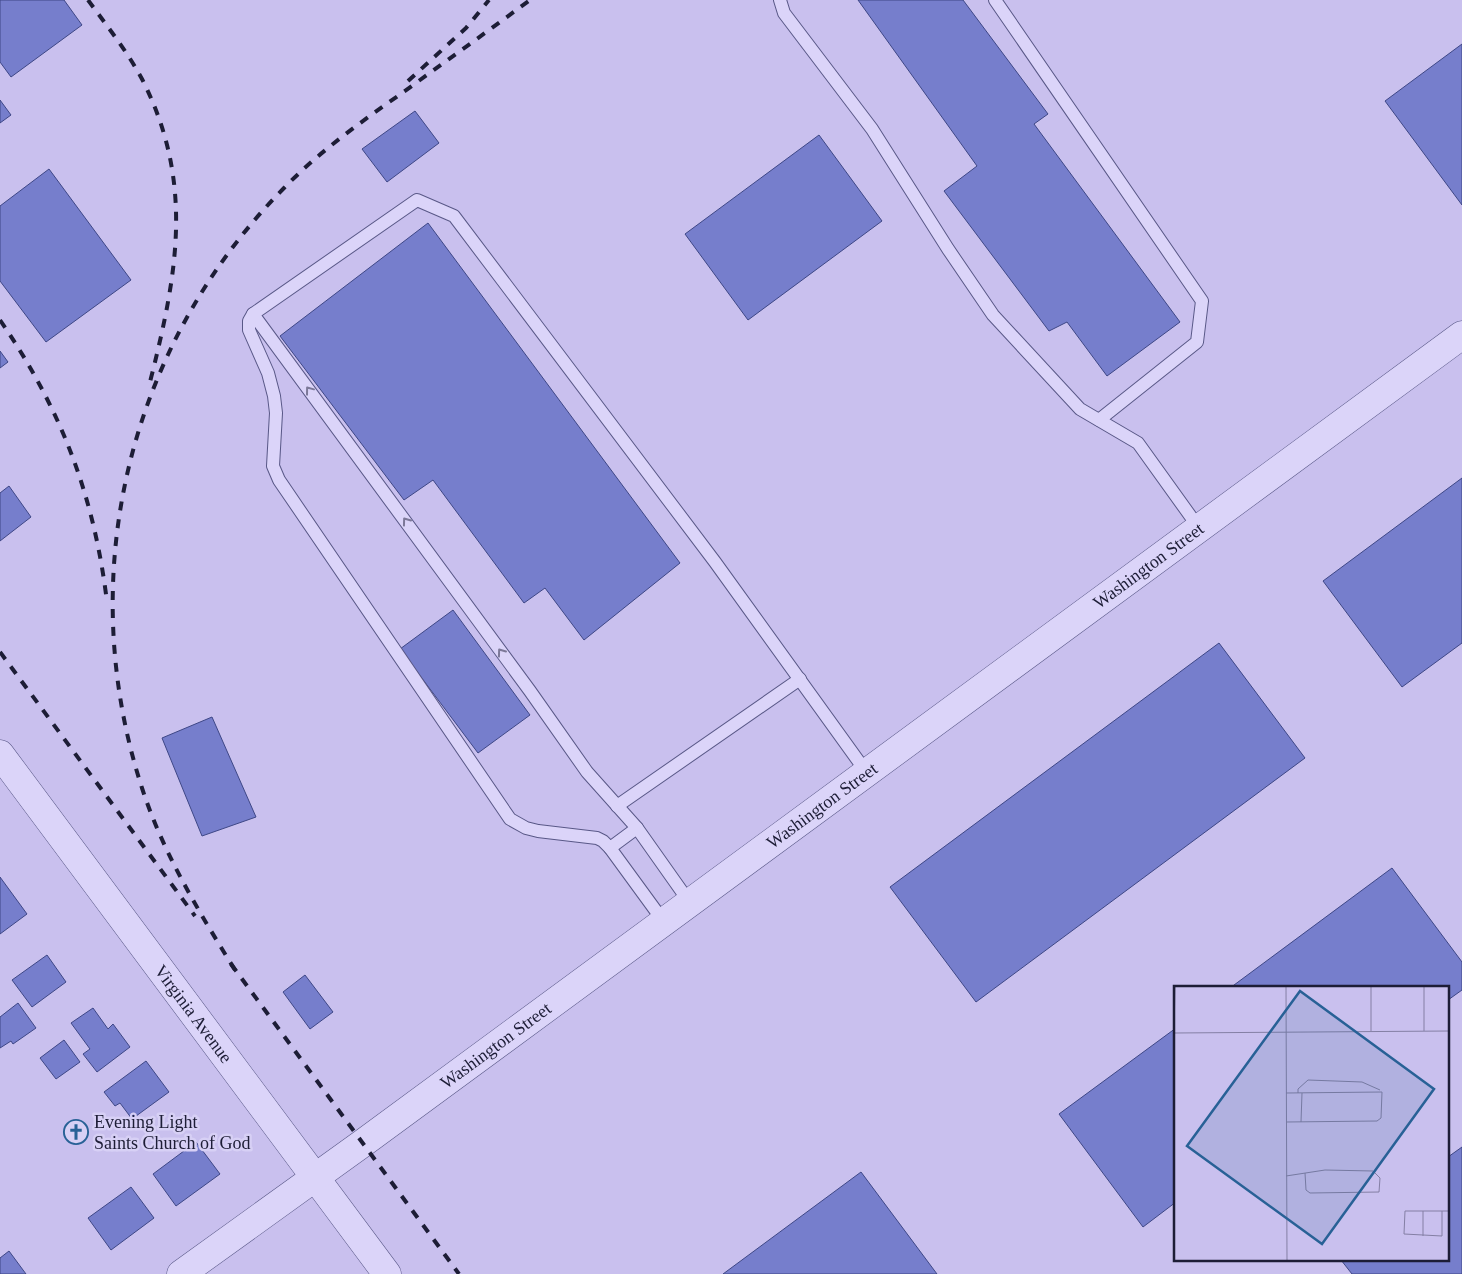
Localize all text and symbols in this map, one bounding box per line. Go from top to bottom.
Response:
one-way arrow [306,386,315,396]
one-way arrow [402,517,412,526]
street label: Washington Street [1089,518,1208,613]
one-way arrow [498,648,507,658]
street label: Washington Street [763,758,881,853]
street label: Virginia Avenue [151,961,236,1067]
inset map [1174,986,1450,1262]
street label: Washington Street [437,998,555,1093]
place label: Evening Light Saints Church of God [94,1112,251,1153]
church icon: Evening Light Saints Church of God [63,1119,89,1145]

